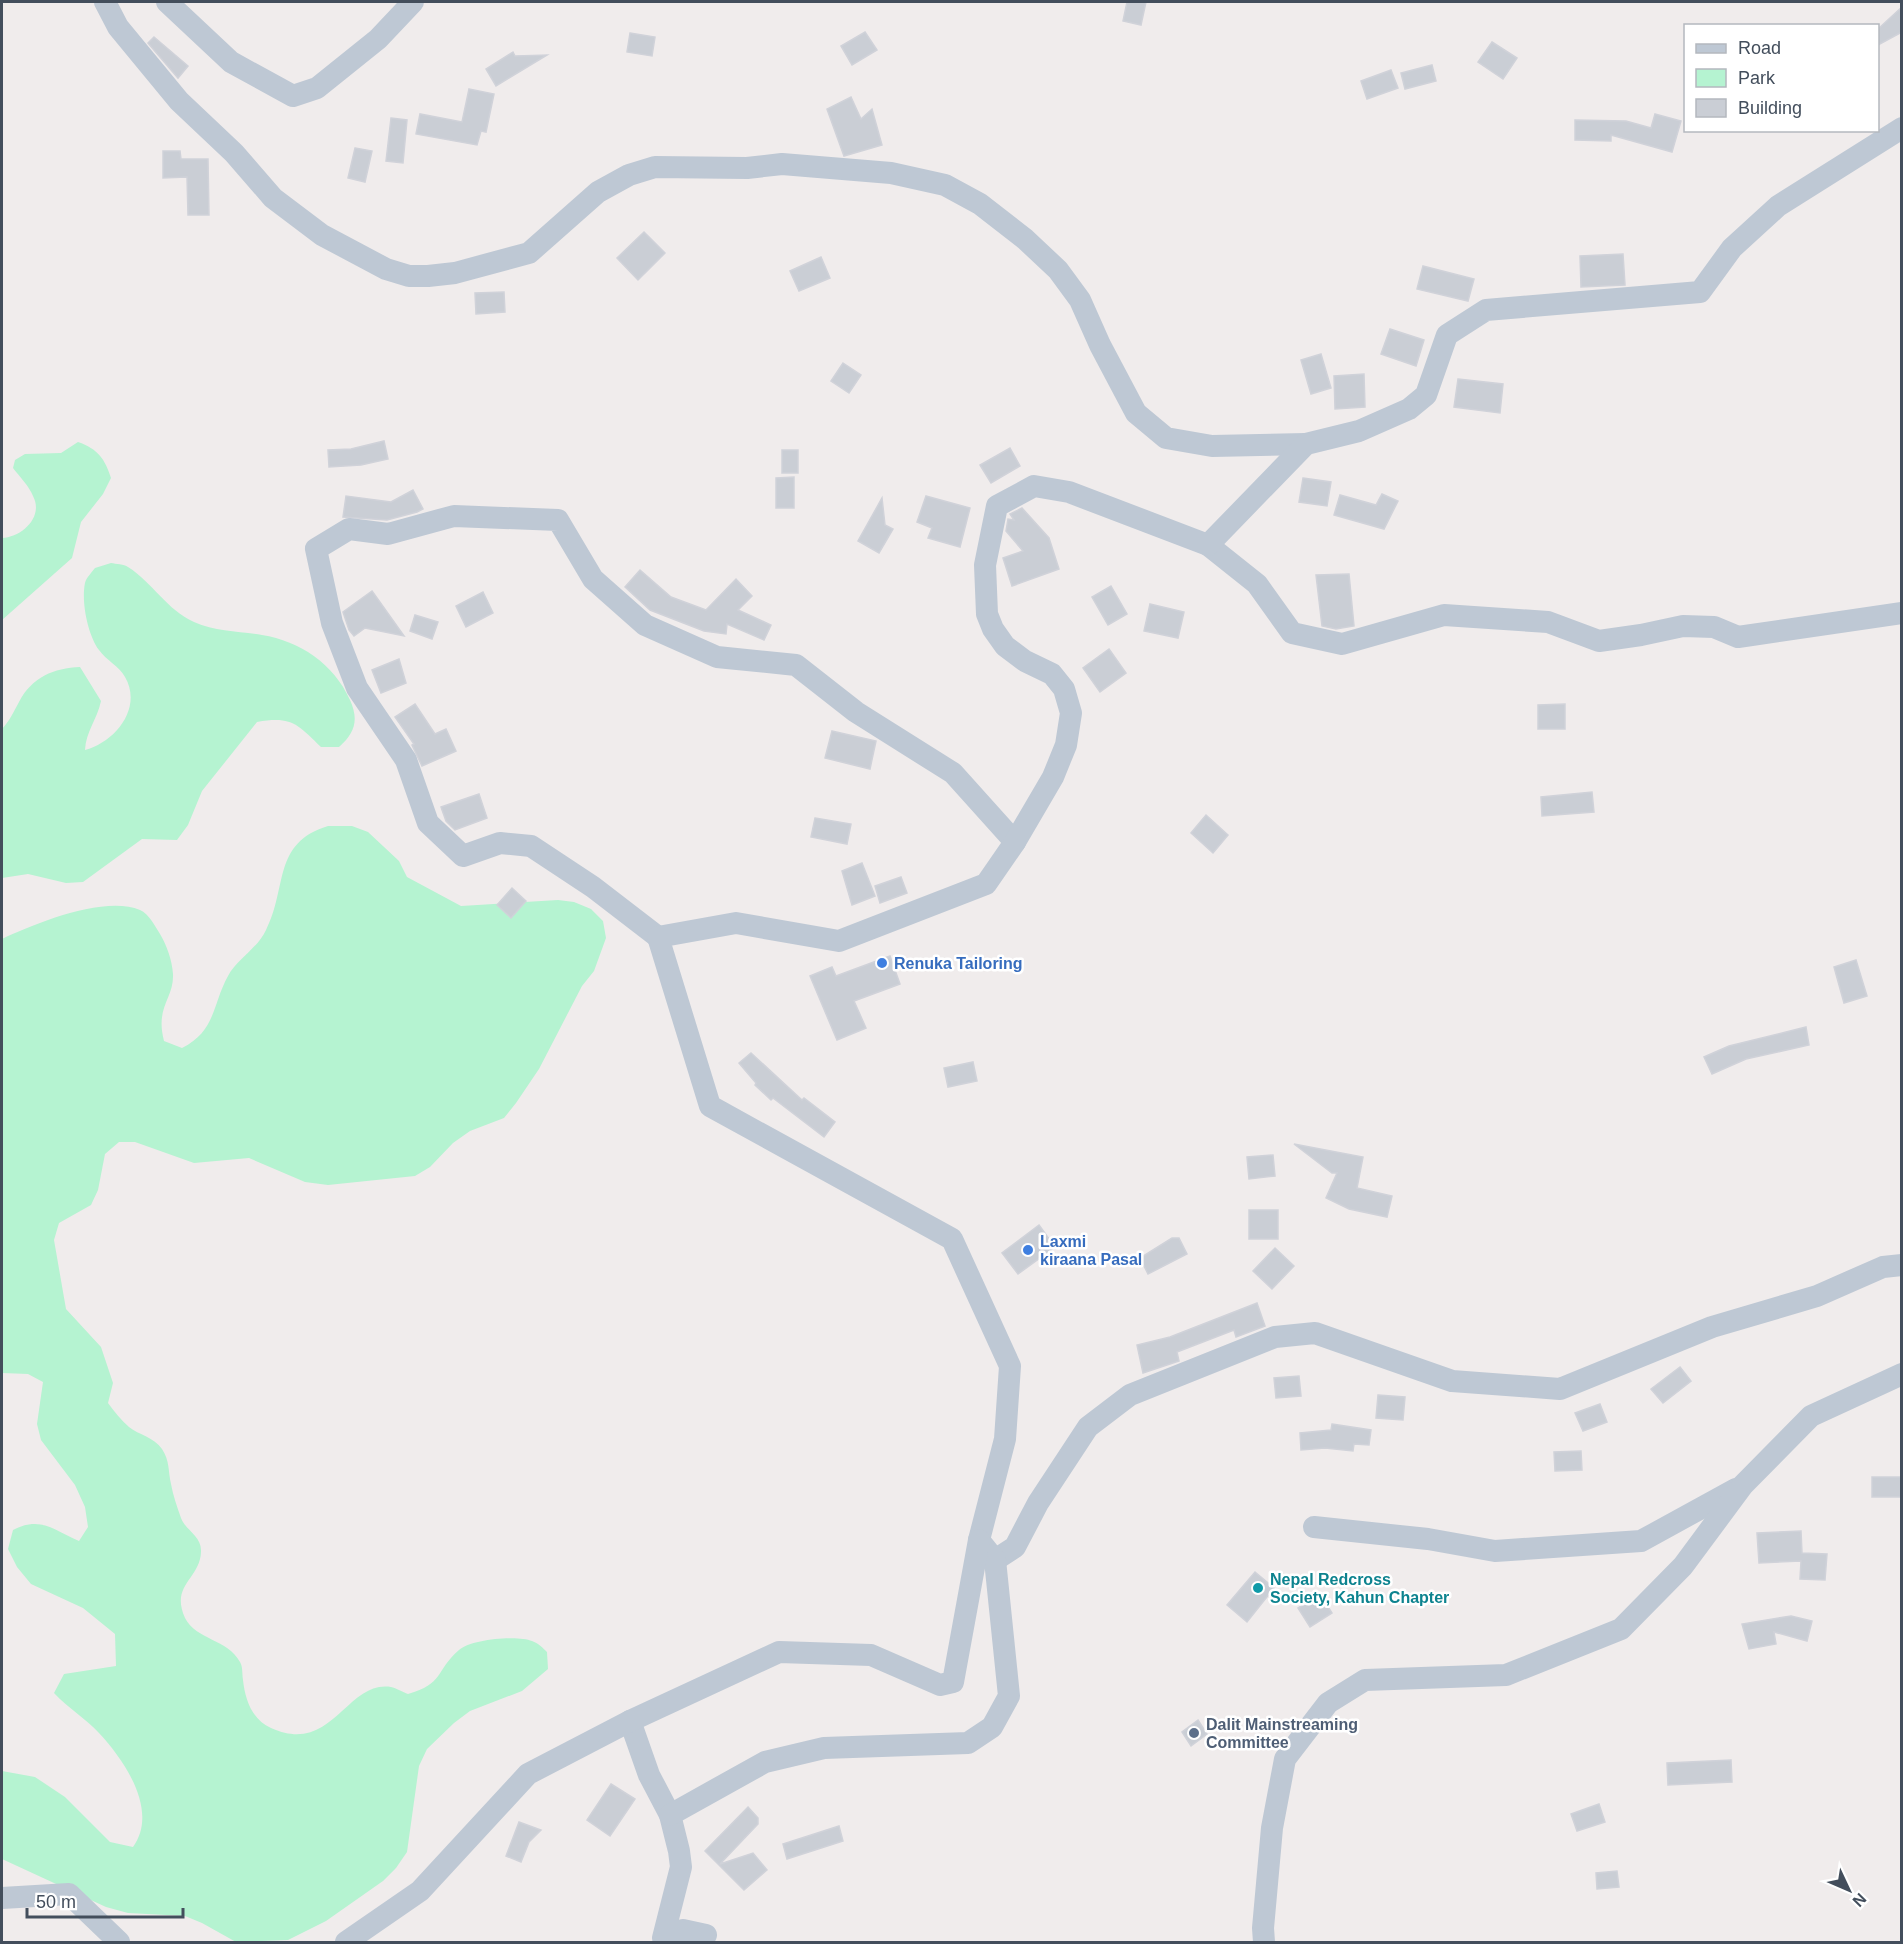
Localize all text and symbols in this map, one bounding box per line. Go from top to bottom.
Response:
legend [1684,24,1879,132]
text: Road [1738,38,1781,58]
text: Park [1738,68,1776,88]
text: Building [1738,98,1802,118]
place label: Renuka Tailoring [894,955,1023,972]
marker: Renuka Tailoring [875,956,889,970]
place label: Laxmi kiraana Pasal [1040,1233,1142,1268]
marker: Laxmi kiraana Pasal [1021,1243,1035,1257]
place label: Nepal Redcross Society, Kahun Chapter [1270,1571,1449,1606]
marker: Nepal Redcross Society, Kahun Chapter [1251,1581,1265,1595]
place label: Dalit Mainstreaming Committee [1206,1716,1358,1751]
marker: Dalit Mainstreaming Committee [1187,1726,1201,1740]
north arrow [1819,1860,1879,1920]
scale bar [27,1881,183,1919]
text: N [1849,1890,1870,1910]
text: 50 m [36,1892,76,1912]

